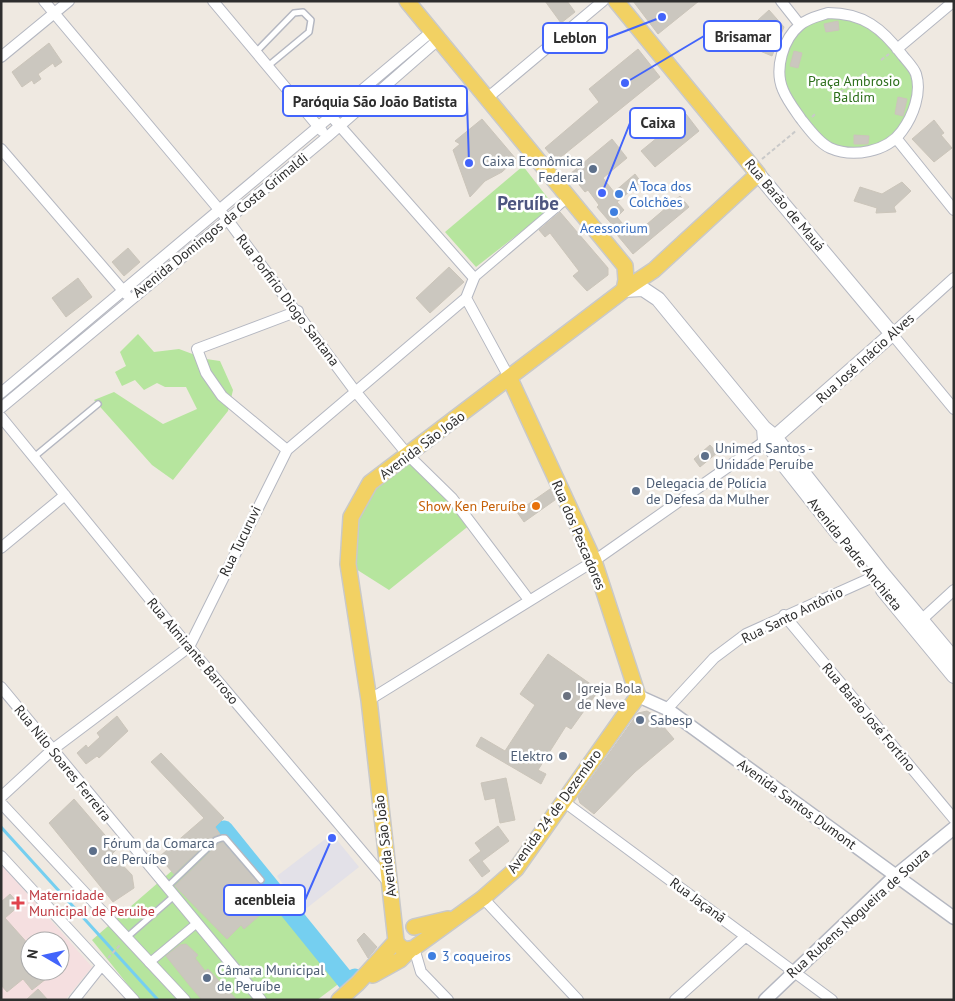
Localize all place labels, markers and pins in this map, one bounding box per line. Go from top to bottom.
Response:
callout: Brisamar [704,21,781,51]
callout: Leblon [543,23,607,53]
callout: Paróquia São João Batista [283,86,467,116]
callout: Caixa [630,108,685,138]
place label: Caixa Econômica Federal [482,152,583,186]
marker: Caixa Econômica Federal [587,163,599,175]
place label: A Toca dos Colchões [629,177,691,211]
marker: A Toca dos Colchões [613,188,625,200]
marker: Acessorium [608,206,620,218]
place label: Acessorium [580,219,648,237]
place label: Unimed Santos - Unidade Peruíbe [715,439,814,473]
marker: Unimed Santos - Unidade Peruíbe [699,450,711,462]
place label: Delegacia de Polícia de Defesa da Mulher [646,474,769,508]
marker: Delegacia de Polícia de Defesa da Mulher [630,485,642,497]
place label: Show Ken Peruíbe [418,497,526,515]
marker: Show Ken Peruíbe [530,500,542,512]
place label: Igreja Bola de Neve [577,679,642,713]
marker: Igreja Bola de Neve [561,690,573,702]
place label: Sabesp [650,711,693,729]
marker: Sabesp [634,714,646,726]
place label: Elektro [511,747,553,765]
marker: Elektro [557,750,569,762]
place label: Fórum da Comarca de Peruíbe [103,834,215,868]
marker: Fórum da Comarca de Peruíbe [87,845,99,857]
callout: acenbleia [224,885,305,915]
place label: Maternidade Municipal de Peruibe [29,886,155,920]
marker: Maternidade Municipal de Peruibe [11,896,25,910]
place label: 3 coqueiros [442,947,511,965]
marker: 3 coqueiros [426,950,438,962]
place label: Câmara Municipal de Peruíbe [217,961,324,995]
marker: Câmara Municipal de Peruíbe [201,972,213,984]

